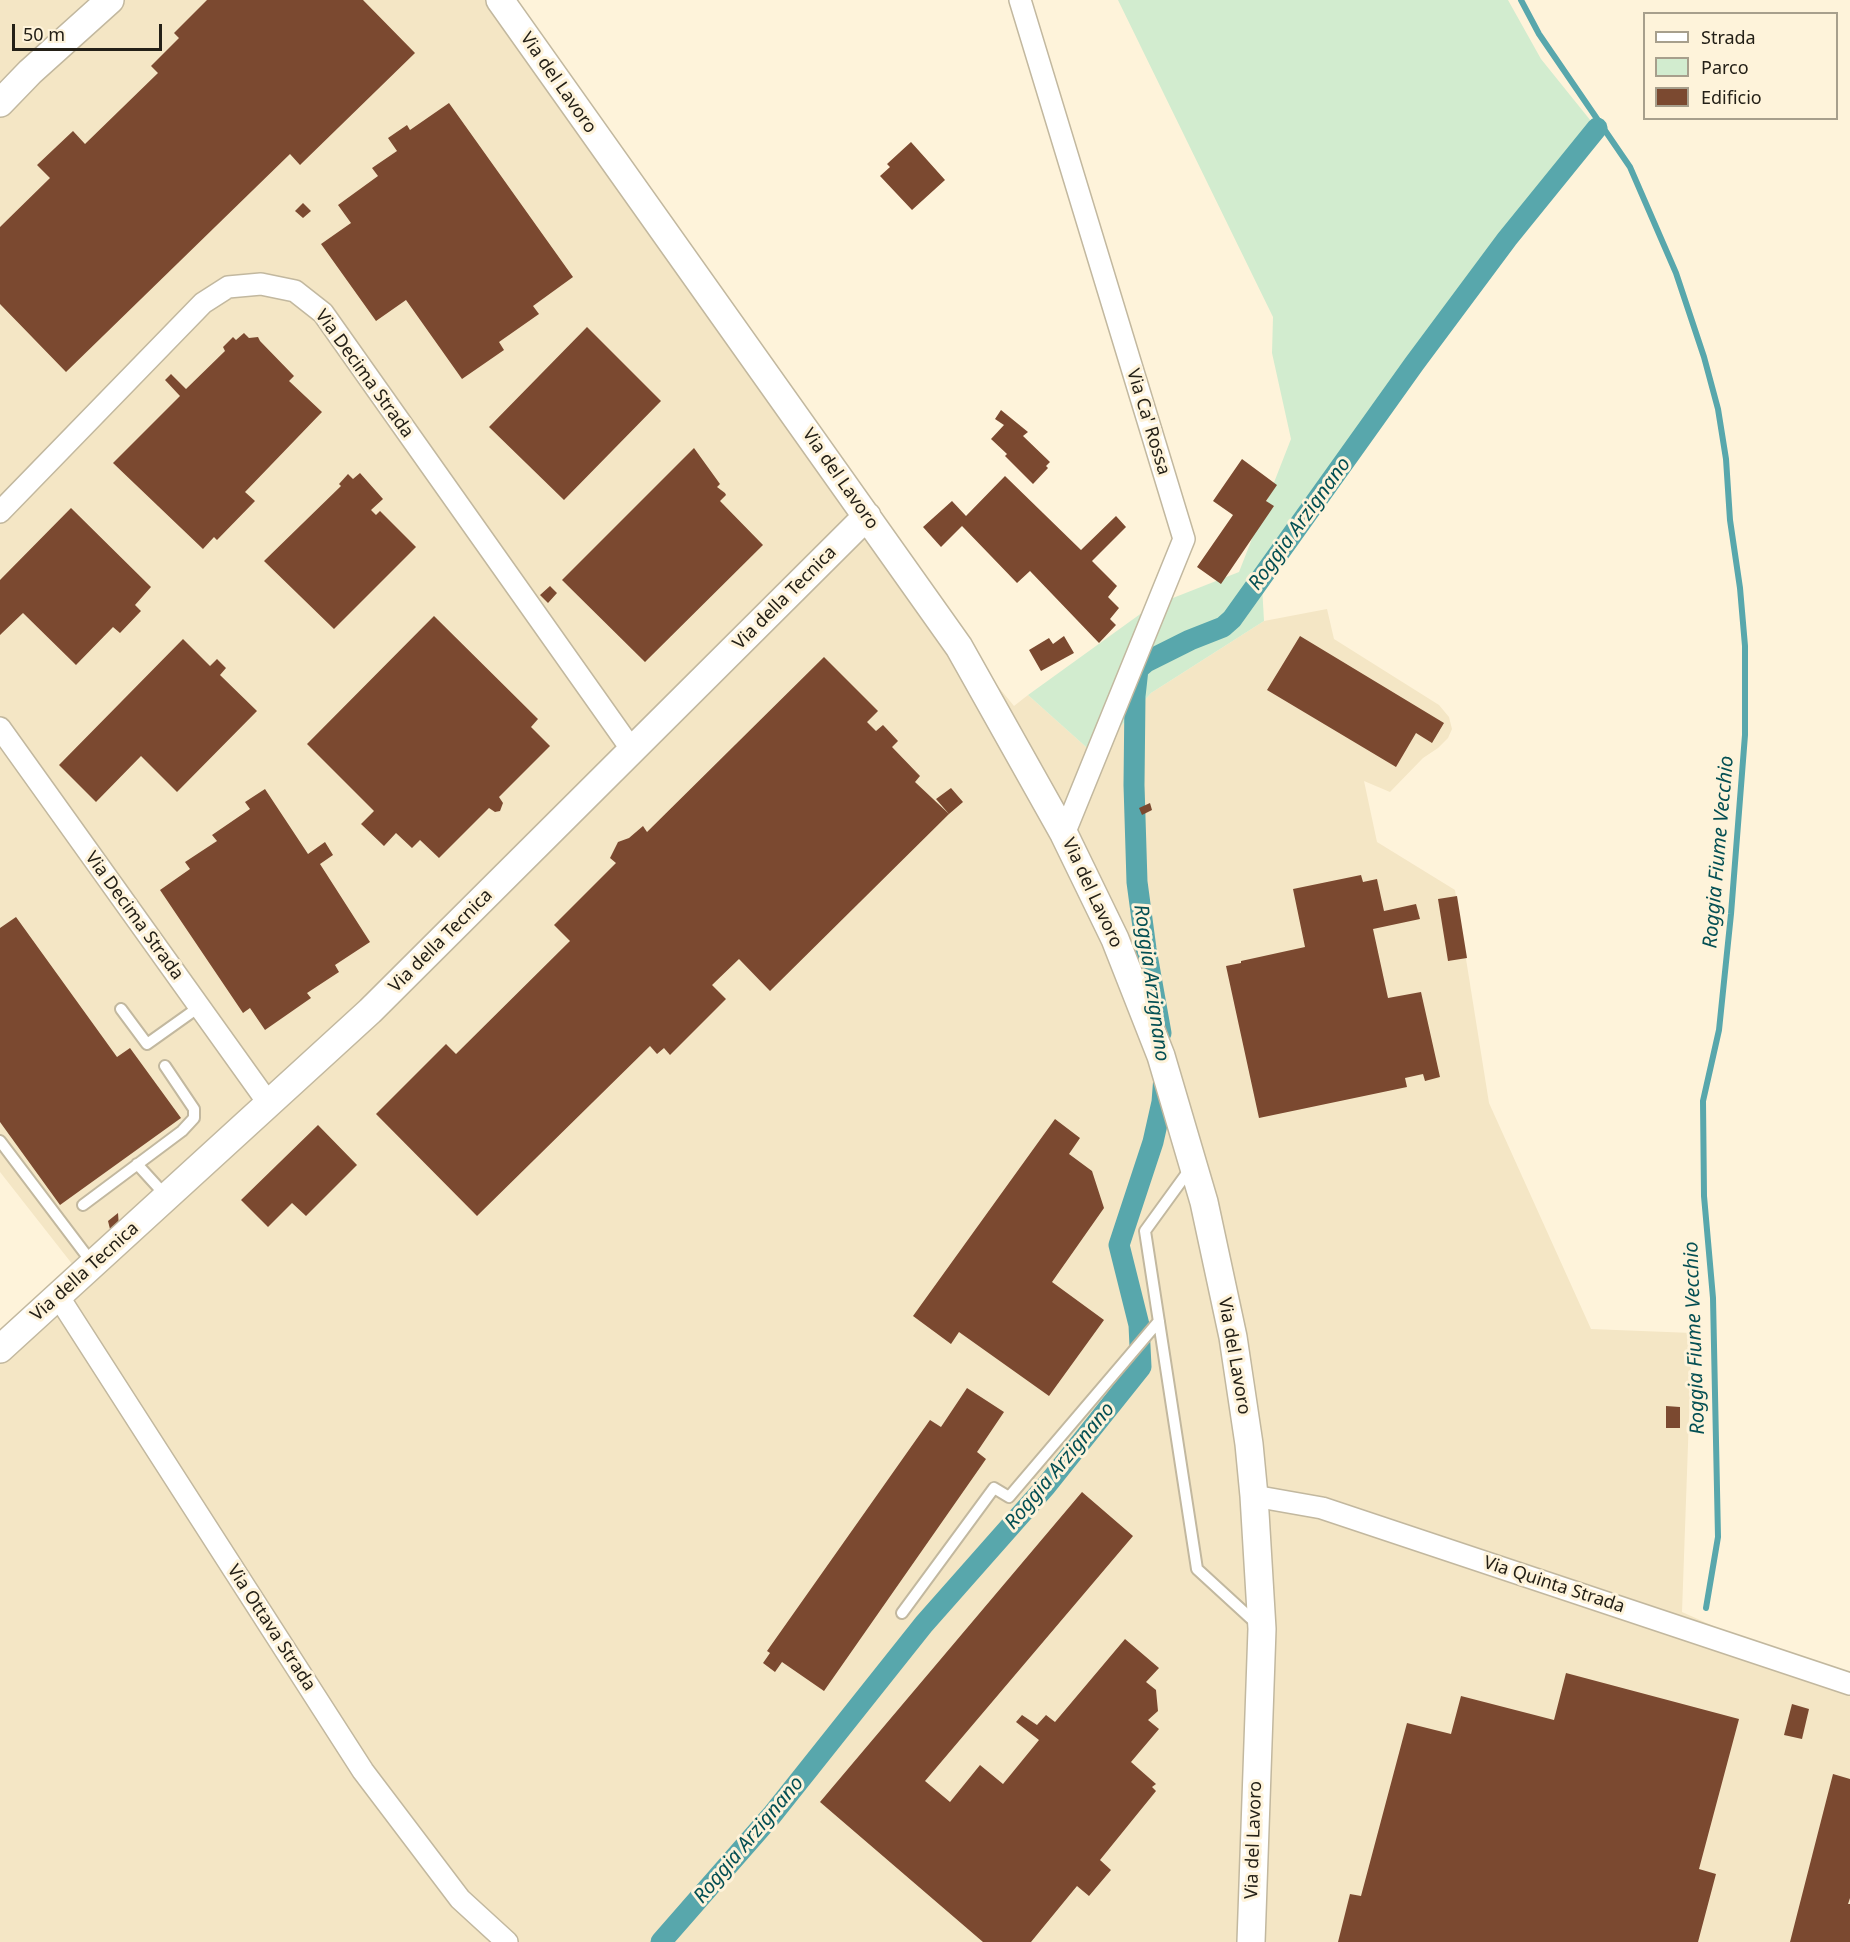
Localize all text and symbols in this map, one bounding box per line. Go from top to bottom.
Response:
scale bar [15,12,165,50]
legend [1643,12,1838,120]
text: 50 m [23,22,65,46]
text: Strada [1701,25,1756,49]
street label: Via del Lavoro [515,28,601,138]
text: Parco [1701,55,1749,79]
text: Edificio [1701,85,1762,109]
street label: Via Decima Strada [310,306,418,442]
street label: Via Ca' Rossa [1122,366,1174,478]
street label: Via del Lavoro [797,424,883,534]
water label: Roggia Arzignano [1244,453,1356,595]
street label: Via della Tecnica [729,542,841,654]
water label: Roggia Fiume Vecchio [1699,755,1739,949]
street label: Via del Lavoro [1057,835,1127,951]
street label: Via Decima Strada [80,848,188,984]
street label: Via della Tecnica [385,885,497,997]
water label: Roggia Arzignano [1128,903,1174,1063]
street label: Via della Tecnica [27,1218,143,1326]
water label: Roggia Fiume Vecchio [1680,1241,1710,1435]
street label: Via del Lavoro [1213,1296,1255,1416]
water label: Roggia Arzignano [1000,1398,1120,1534]
street label: Via Quinta Strada [1481,1552,1627,1618]
street label: Via Ottava Strada [222,1561,320,1695]
water label: Roggia Arzignano [689,1772,809,1908]
street label: Via del Lavoro [1241,1781,1267,1899]

